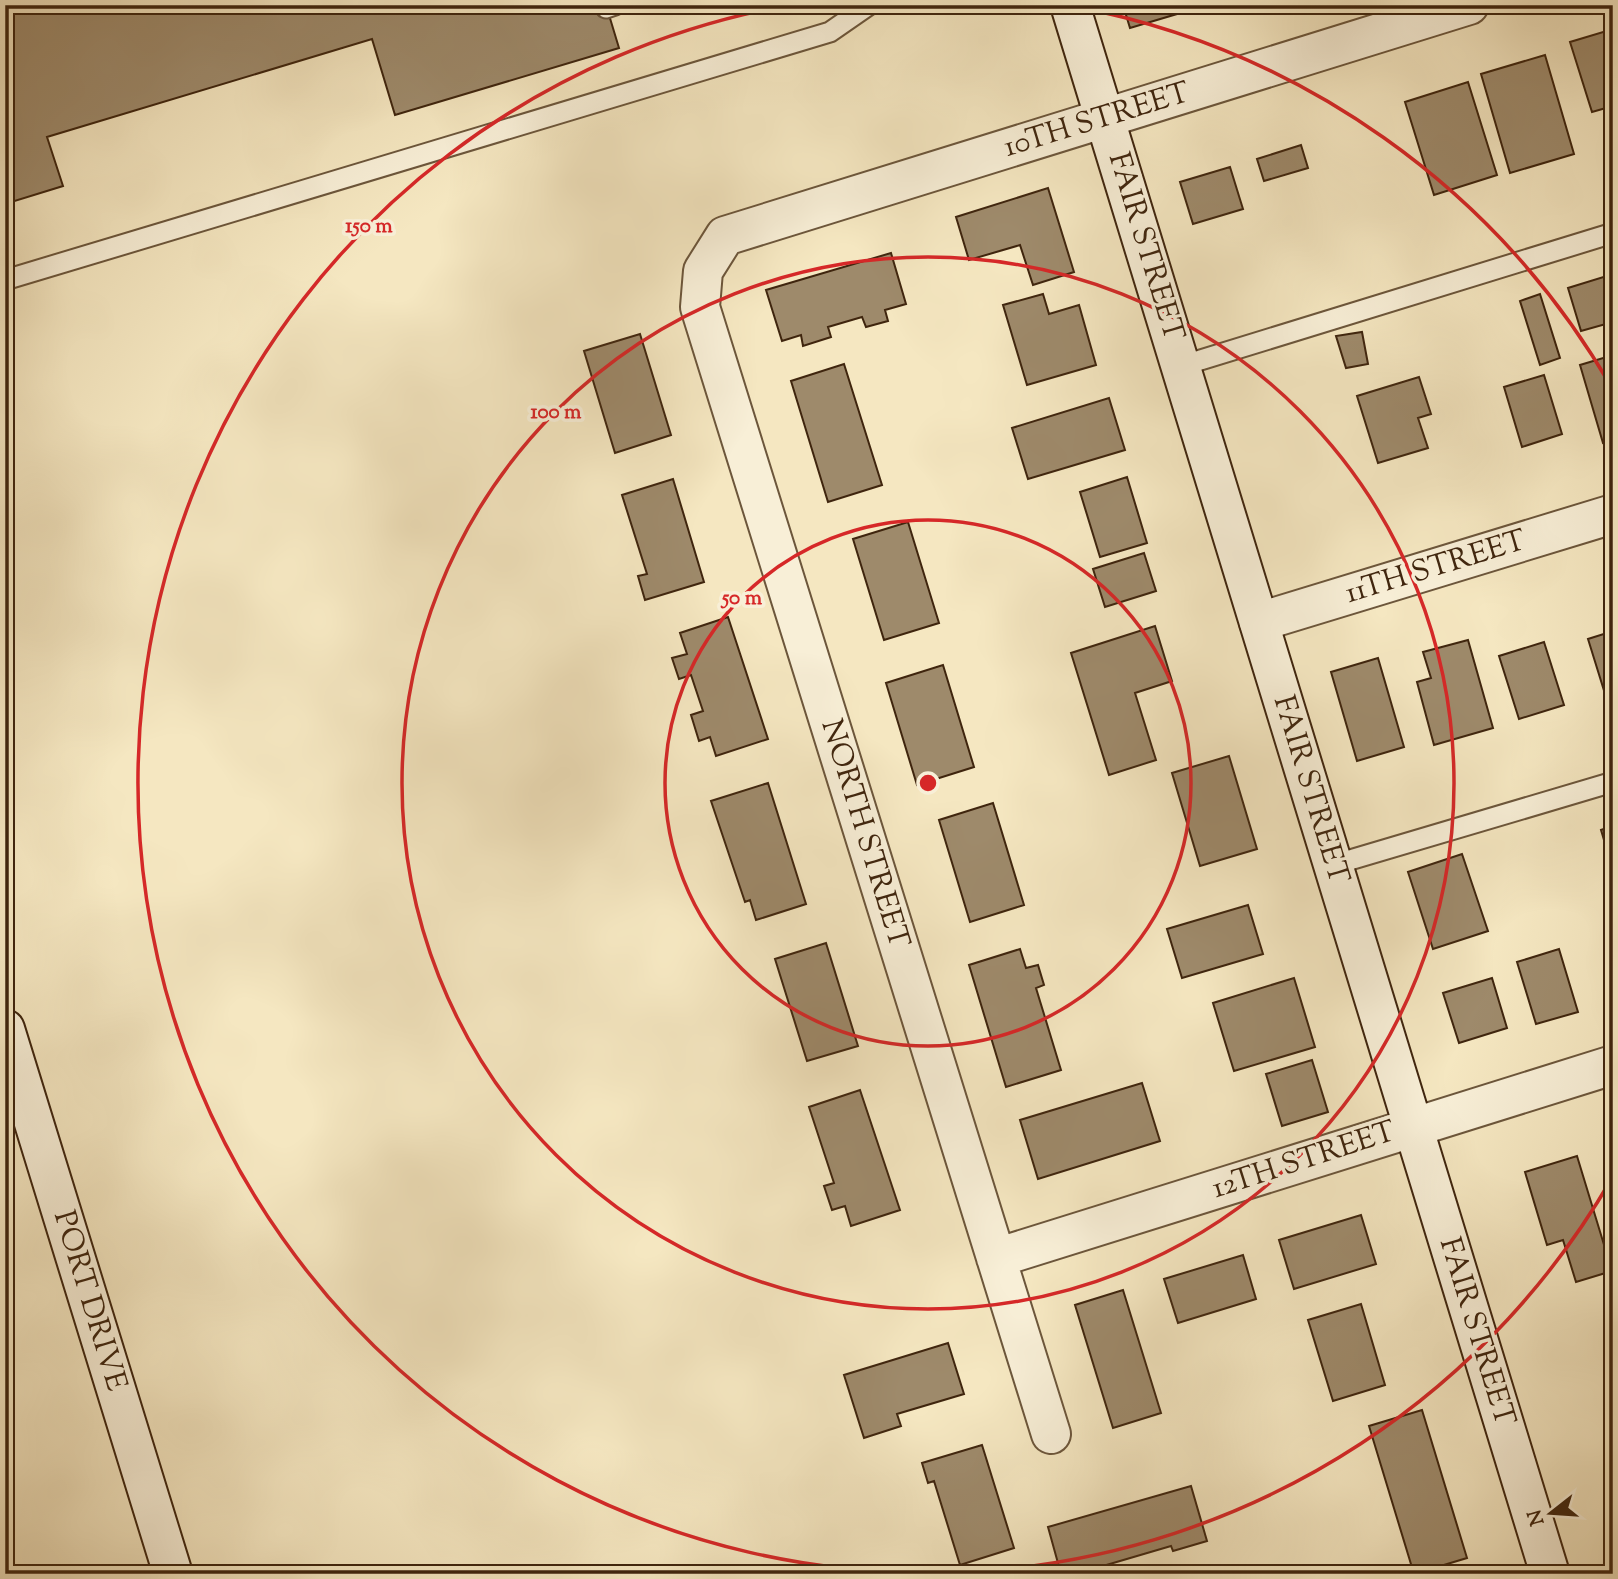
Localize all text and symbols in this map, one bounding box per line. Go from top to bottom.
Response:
street label: 10TH STREET [999,72,1195,170]
street label: FAIR STREET [1096,148,1194,346]
text: 150 m [345,212,393,242]
text: 100 m [531,398,582,428]
street label: 11TH STREET [1340,520,1532,616]
text: 50 m [720,584,763,614]
street label: FAIR STREET [1261,691,1359,889]
street label: NORTH STREET [809,714,919,954]
centre of rings [916,771,940,795]
street label: 12TH STREET [1207,1111,1401,1211]
street label: PORT DRIVE [41,1206,137,1396]
street label: FAIR STREET [1427,1233,1525,1431]
north arrow [1516,1478,1586,1548]
text: N [1522,1506,1552,1528]

